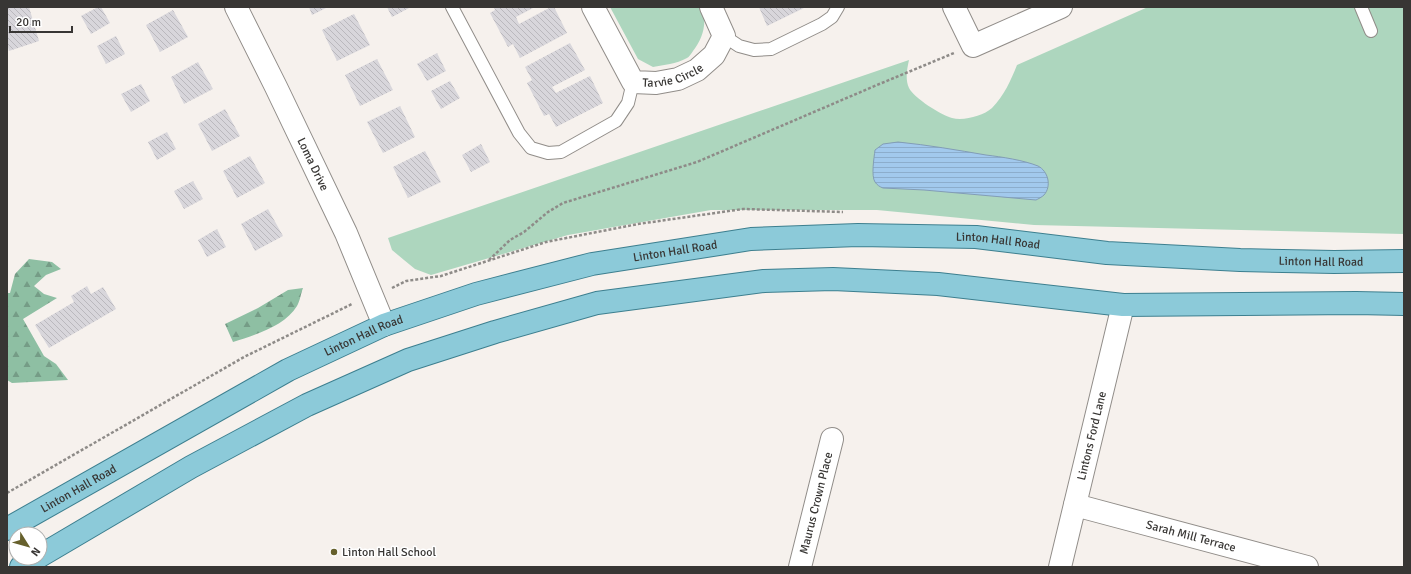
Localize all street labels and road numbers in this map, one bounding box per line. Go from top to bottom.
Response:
street label: Tarvie Circle [642,61,707,91]
street label: Loma Drive [293,135,332,193]
street label: Linton Hall Road [956,230,1041,253]
street label: Linton Hall Road [632,237,718,265]
street label: Linton Hall Road [1278,254,1364,270]
street label: Linton Hall Road [322,312,405,360]
street label: Lintons Ford Lane [1074,390,1110,482]
street label: Maurus Crown Place [797,450,836,556]
street label: Linton Hall Road [38,462,119,516]
street label: Sarah Mill Terrace [1144,517,1237,556]

